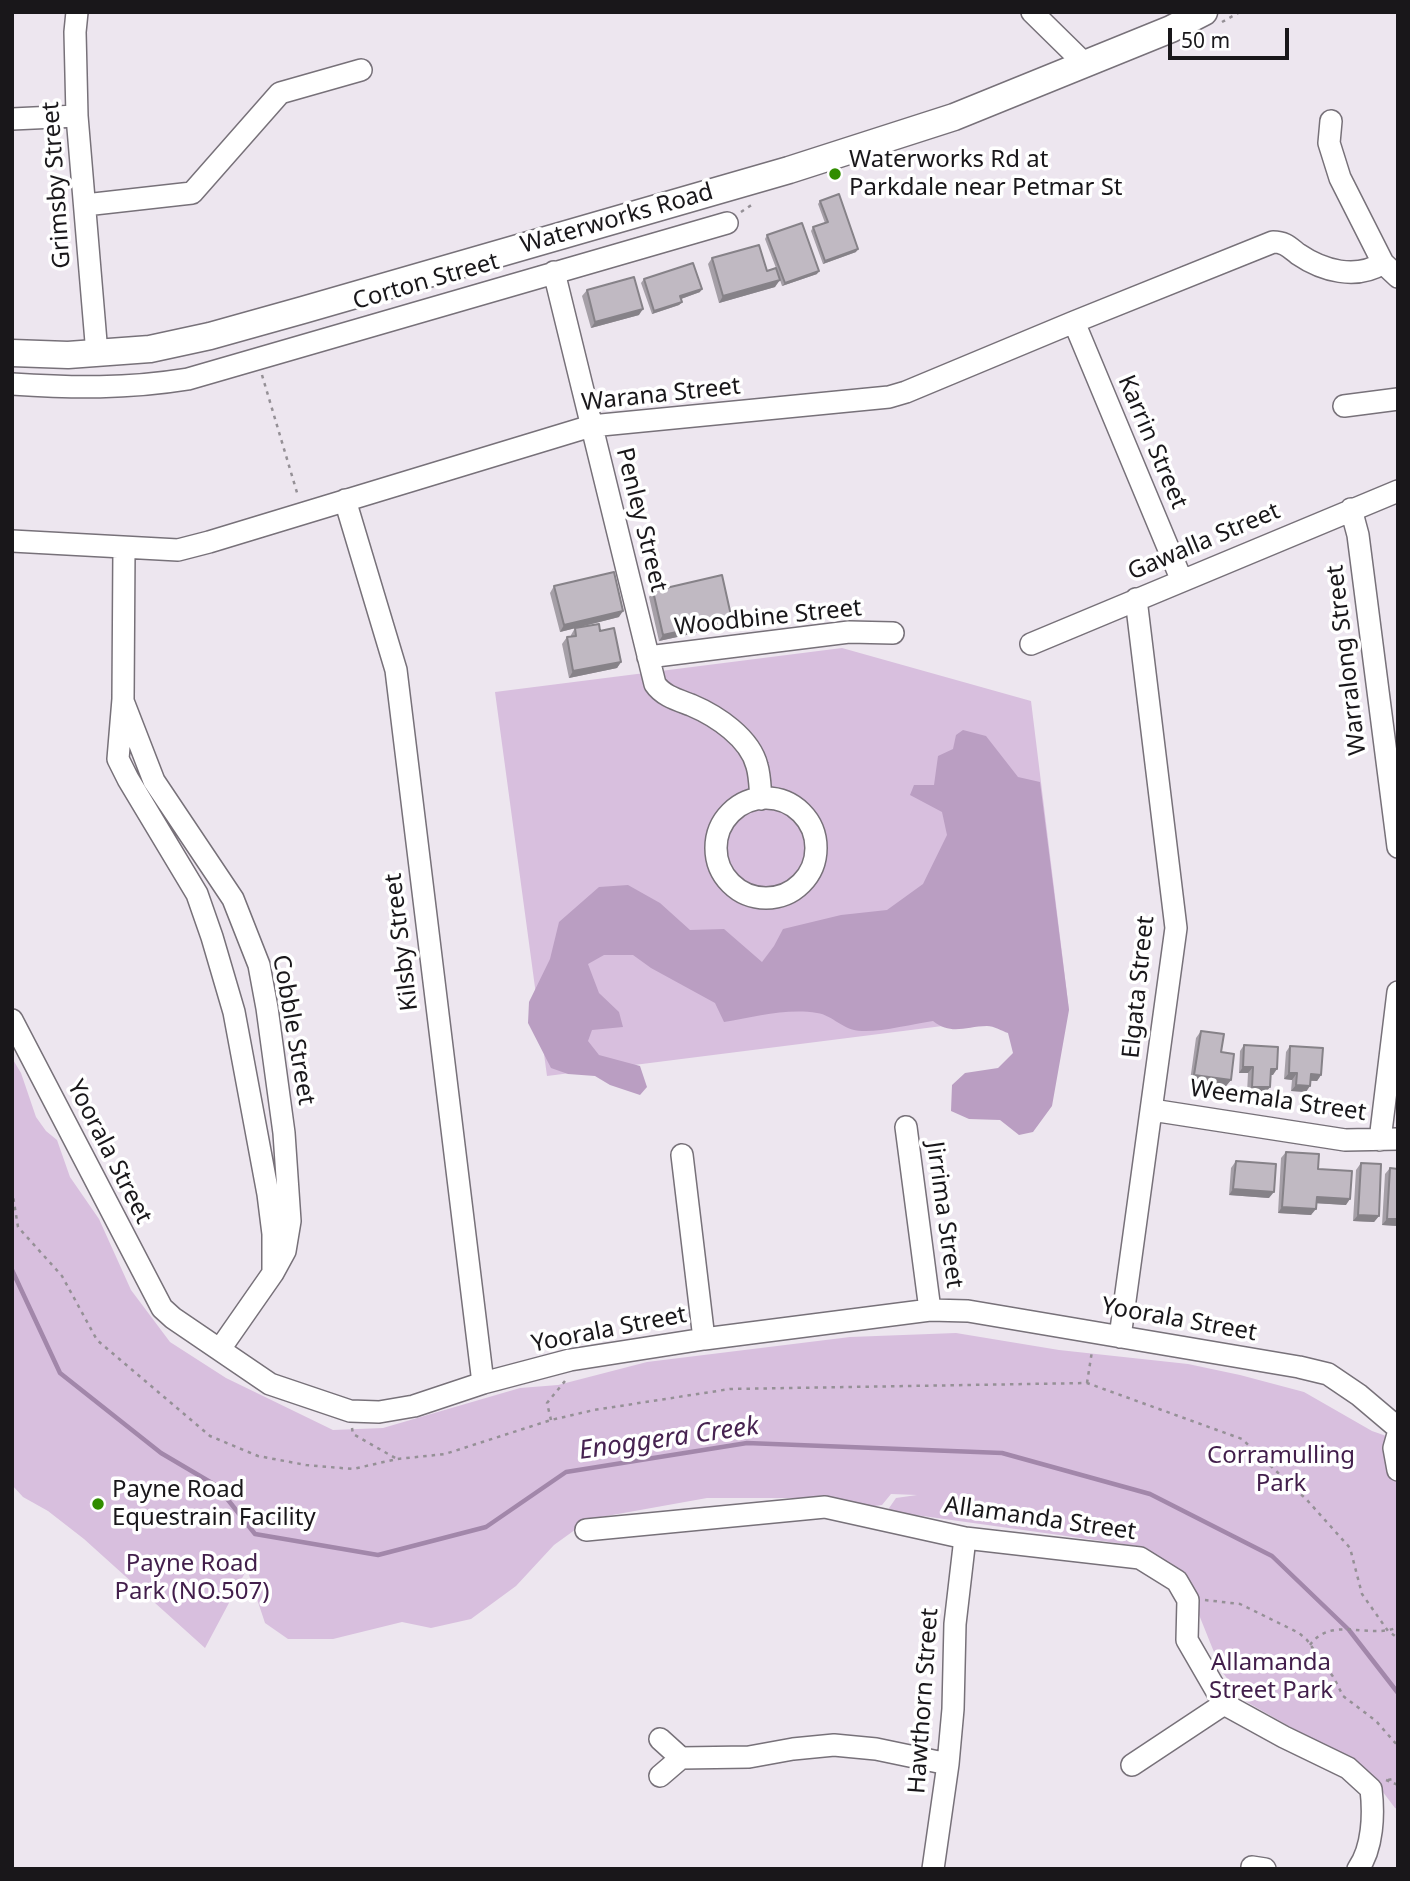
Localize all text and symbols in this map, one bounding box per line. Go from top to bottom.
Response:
scale bar [1172,14,1293,58]
text: 50 m [1181,26,1230,54]
street label: Grimsby Street [37,101,77,269]
place label: Waterworks Rd at Parkdale near Petmar St [849,146,1123,202]
marker: Waterworks Rd at Parkdale near Petmar St [827,166,843,182]
street label: Waterworks Road [517,178,717,260]
street label: Corton Street [350,247,502,317]
street label: Karrin Street [1111,371,1193,513]
street label: Warana Street [580,372,742,418]
street label: Penley Street [609,445,673,595]
street label: Gawalla Street [1124,497,1284,587]
street label: Warralong Street [1321,563,1373,757]
street label: Woodbine Street [673,594,863,642]
street label: Kilsby Street [379,872,425,1012]
street label: Elgata Street [1117,914,1161,1060]
street label: Cobble Street [266,953,320,1107]
street label: Weemala Street [1188,1074,1368,1128]
street label: Yoorala Street [60,1075,158,1229]
street label: Jirrima Street [919,1140,969,1290]
street label: Yoorala Street [1099,1292,1259,1348]
street label: Yoorala Street [529,1301,689,1359]
water label: Enoggera Creek [577,1411,761,1467]
park label: Corramulling Park [1207,1442,1355,1498]
place label: Payne Road Equestrain Facility [112,1476,316,1532]
street label: Allamanda Street [942,1491,1138,1547]
marker: Payne Road Equestrain Facility [90,1496,106,1512]
park label: Payne Road Park (NO.507) [115,1550,269,1606]
street label: Hawthorn Street [903,1607,945,1795]
park label: Allamanda Street Park [1209,1649,1333,1705]

